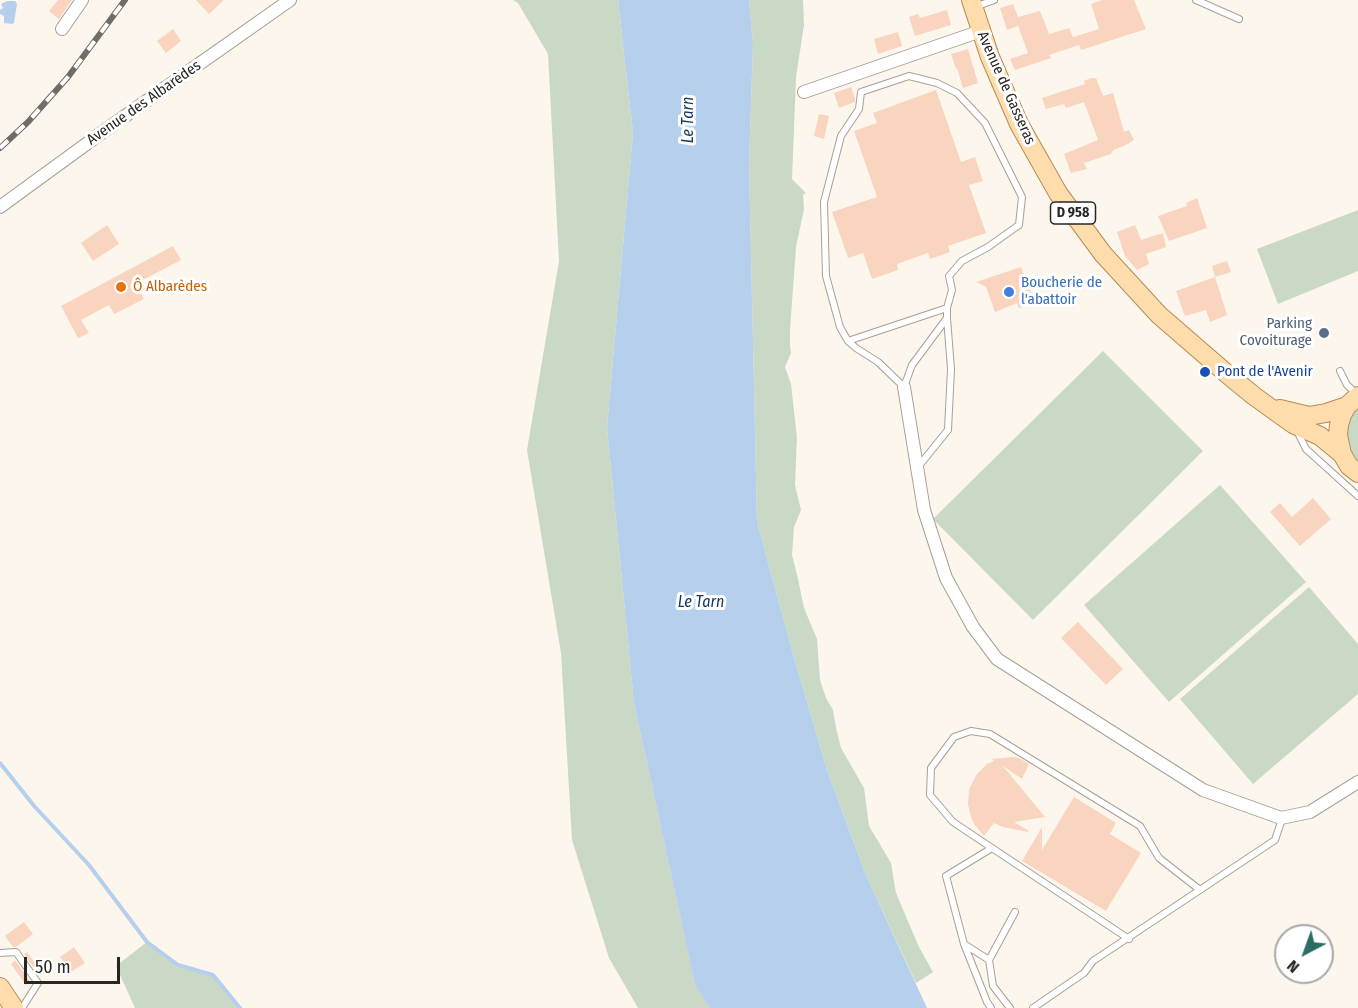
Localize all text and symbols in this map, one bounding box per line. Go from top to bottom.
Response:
street label: Avenue de Gasseras [973,29,1039,147]
street label: Avenue des Albarèdes [84,57,204,149]
water label: Le Tarn [679,97,699,143]
road number: D 958 [1050,202,1096,224]
place label: Boucherie de l'abattoir [1021,274,1102,309]
place label: Ô Albarèdes [133,278,207,296]
marker: Ô Albarèdes [114,280,128,294]
marker: Boucherie de l'abattoir [1002,285,1016,299]
place label: Parking Covoiturage [1240,315,1312,350]
marker: Parking Covoiturage [1317,326,1331,340]
place label: Pont de l'Avenir [1217,363,1313,381]
marker: Pont de l'Avenir [1198,365,1212,379]
water label: Le Tarn [678,593,724,613]
north arrow [1274,924,1334,984]
scale bar [27,945,123,983]
text: 50 m [35,956,71,978]
text: N [1283,956,1303,977]

